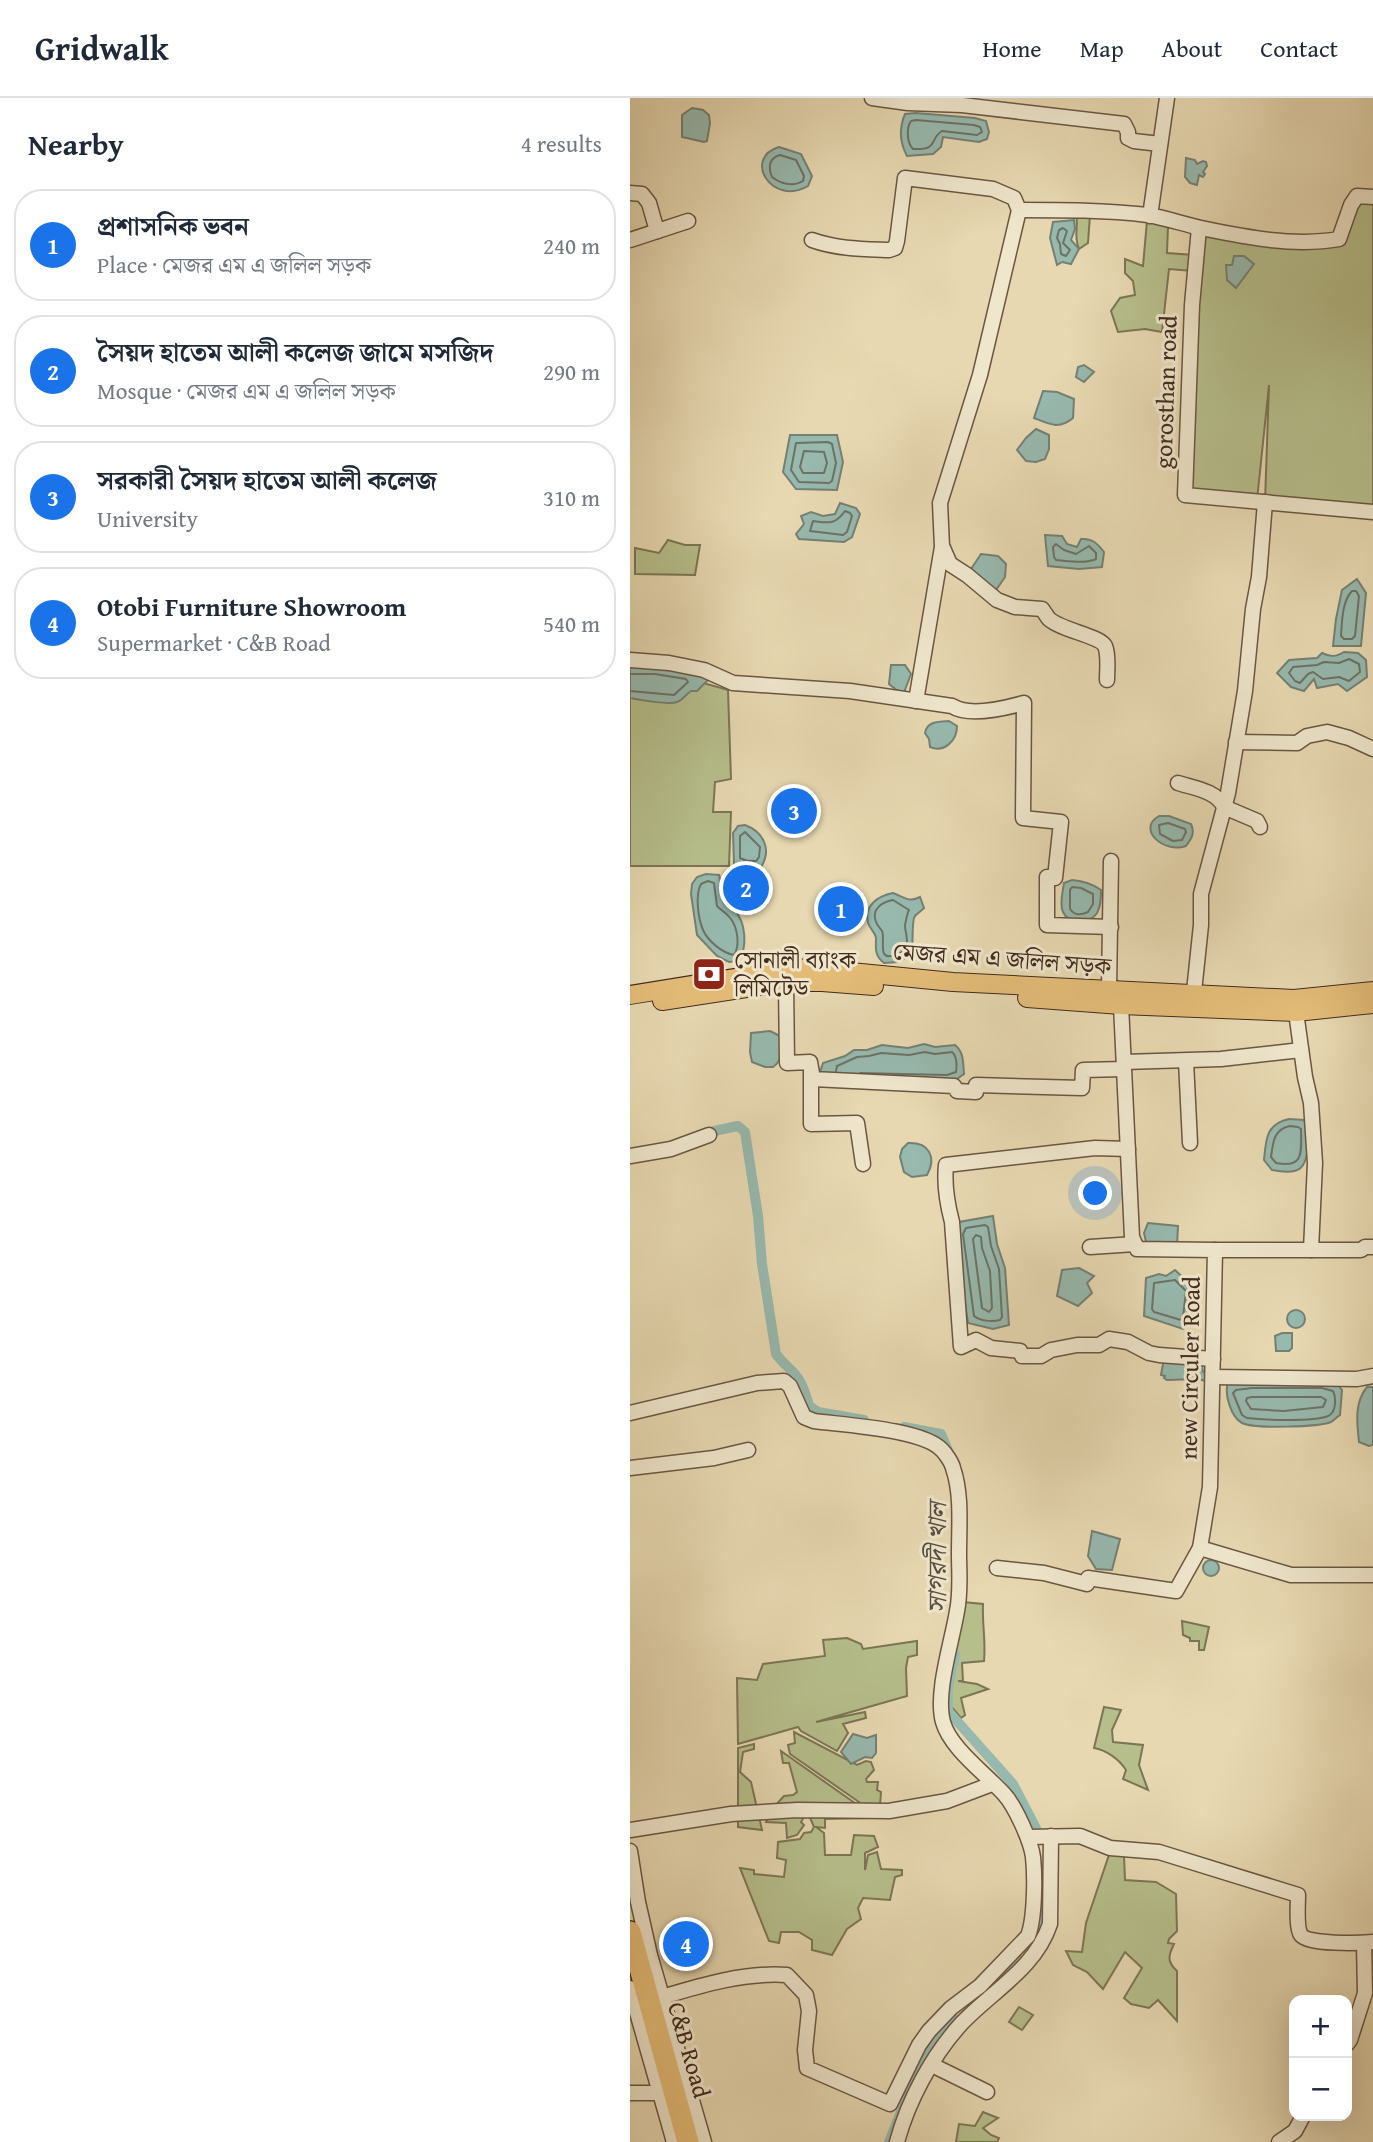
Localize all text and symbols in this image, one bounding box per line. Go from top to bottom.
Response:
text: Gridwalk [35,24,169,72]
text: Home [983,31,1042,66]
text: Map [1080,31,1124,66]
text: About [1162,31,1222,66]
text: Contact [1260,31,1338,66]
text: Nearby [28,122,124,166]
text: 4 results [521,127,602,160]
text: প্রশাসনিক ভবন [97,206,249,245]
text: 1 [47,229,59,262]
text: 240 m [543,229,600,262]
text: Place · মেজর এম এ জলিল সড়ক [97,248,371,281]
street label: gorosthan road [1145,314,1186,469]
text: সৈয়দ হাতেম আলী কলেজ জামে মসজিদ [97,332,494,371]
text: 2 [47,355,59,388]
text: 290 m [543,355,600,388]
text: Mosque · মেজর এম এ জলিল সড়ক [97,374,396,407]
text: সরকারী সৈয়দ হাতেম আলী কলেজ [97,460,437,499]
text: 3 [47,481,59,514]
text: 310 m [543,481,600,514]
text: University [97,502,198,535]
text: Otobi Furniture Showroom [97,587,406,626]
text: 4 [47,607,59,640]
text: 540 m [543,607,600,640]
text: Supermarket · C&B Road [97,626,331,659]
pin: 3 [771,785,817,837]
pin: 2 [723,862,769,914]
pin: 1 [818,883,864,935]
street label: মেজর এম এ জলিল সড়ক [892,933,1113,984]
place label: সোনালী ব্যাংক লিমিটেড [733,942,857,1005]
bank icon: সোনালী ব্যাংক লিমিটেড [690,955,728,993]
your location [1078,1176,1112,1210]
street label: new Circuler Road [1170,1276,1209,1460]
water label: সাগরদী খাল [917,1498,956,1614]
pin: 4 [663,1918,709,1970]
map controls [1289,1995,1352,2121]
button: + [1289,1995,1352,2058]
street label: C&B Road [659,1998,720,2102]
button: − [1289,2058,1352,2121]

